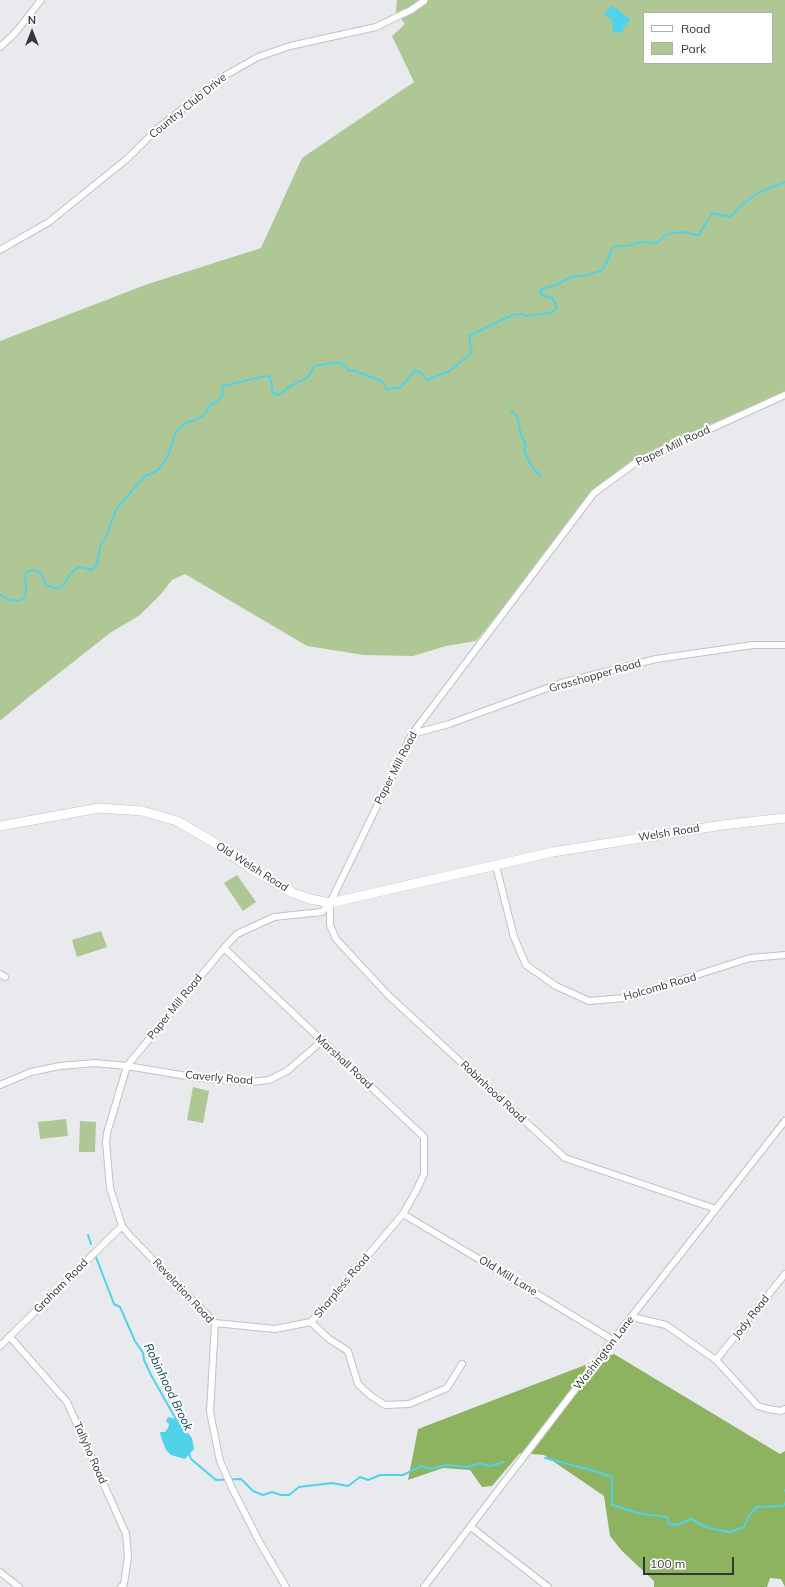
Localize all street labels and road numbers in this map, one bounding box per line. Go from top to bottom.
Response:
street label: Country Club Drive [147,71,229,141]
street label: Paper Mill Road [634,423,712,469]
street label: Grasshopper Road [547,657,643,695]
street label: Paper Mill Road [372,729,420,807]
street label: Welsh Road [637,822,701,844]
street label: Old Welsh Road [214,840,290,894]
street label: Holcomb Road [622,970,698,1004]
street label: Paper Mill Road [145,972,205,1042]
street label: Marshall Road [313,1032,375,1092]
street label: Robinhood Road [457,1058,529,1126]
street label: Caverly Road [185,1068,253,1088]
street label: Sharpless Road [311,1251,373,1321]
street label: Old Mill Lane [476,1253,540,1299]
street label: Graham Road [31,1256,91,1316]
street label: Revelation Road [150,1256,216,1326]
street label: Jody Road [730,1292,772,1342]
street label: Washington Lane [571,1313,637,1393]
street label: Tallyho Road [71,1420,109,1486]

